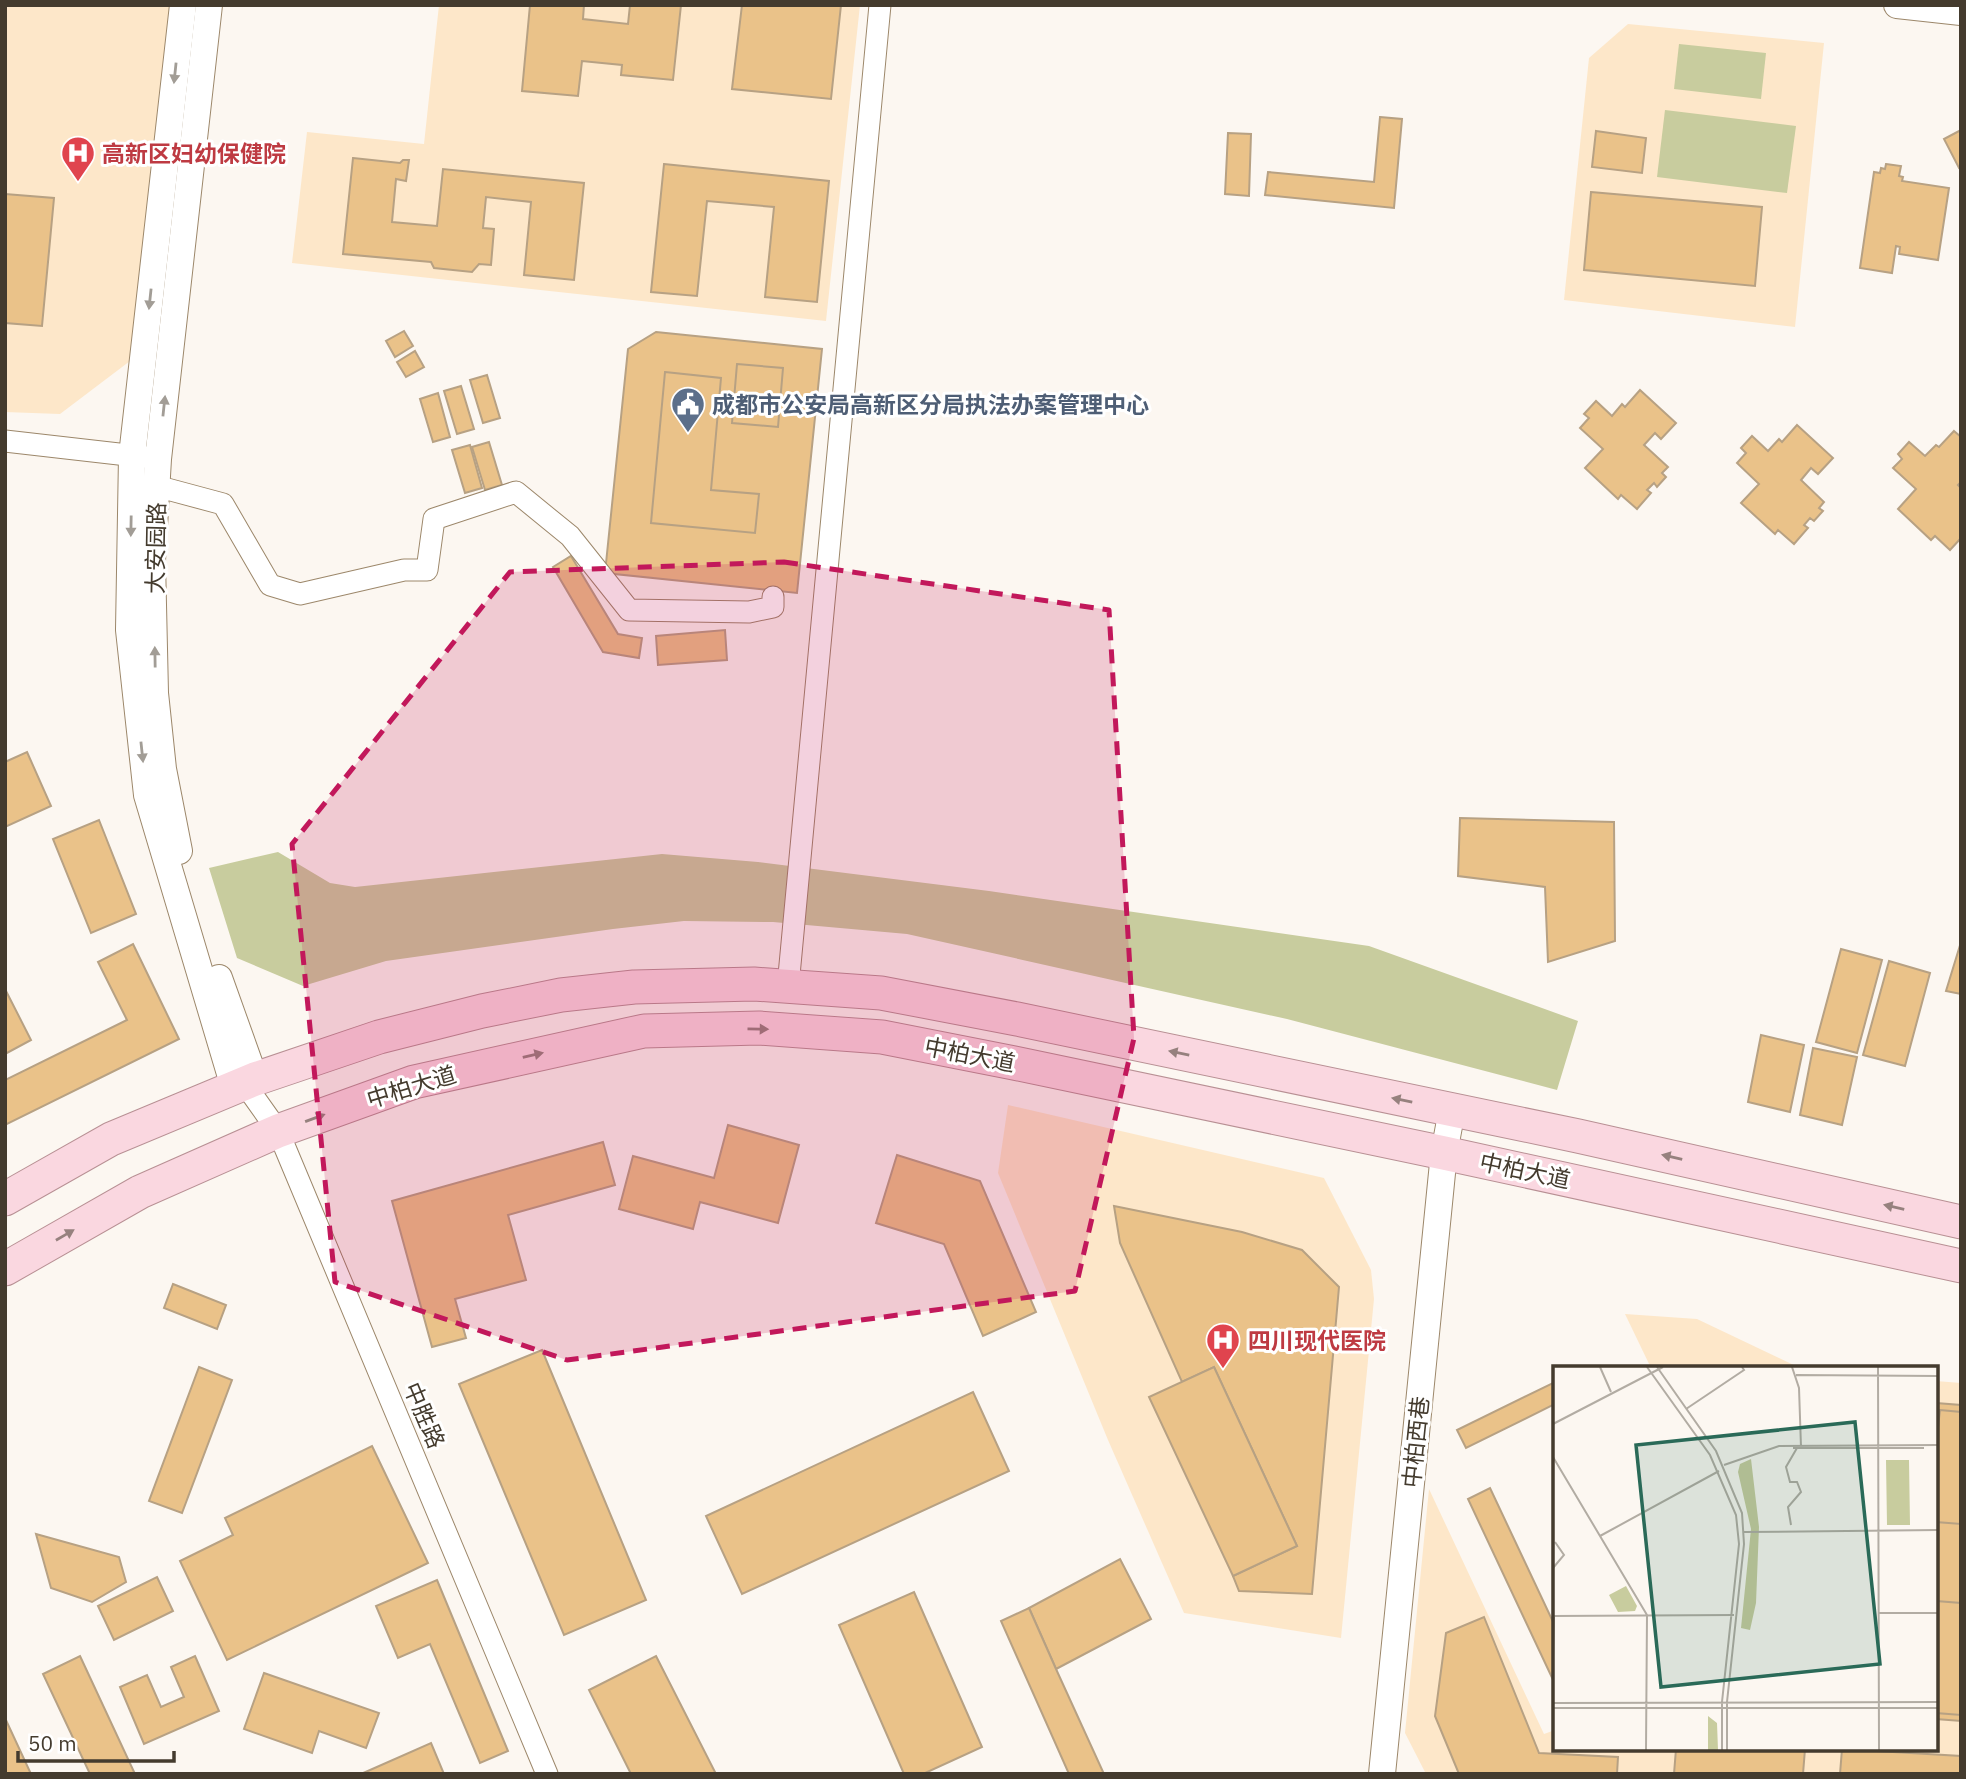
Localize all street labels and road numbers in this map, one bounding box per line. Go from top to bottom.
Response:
street label: 大安园路 [139,502,171,594]
street label: 中柏大道 [922,1030,1018,1078]
street label: 中柏大道 [363,1058,459,1114]
street label: 中柏大道 [1477,1146,1573,1194]
street label: 中胜路 [398,1377,452,1453]
street label: 中柏西巷 [1395,1395,1435,1489]

